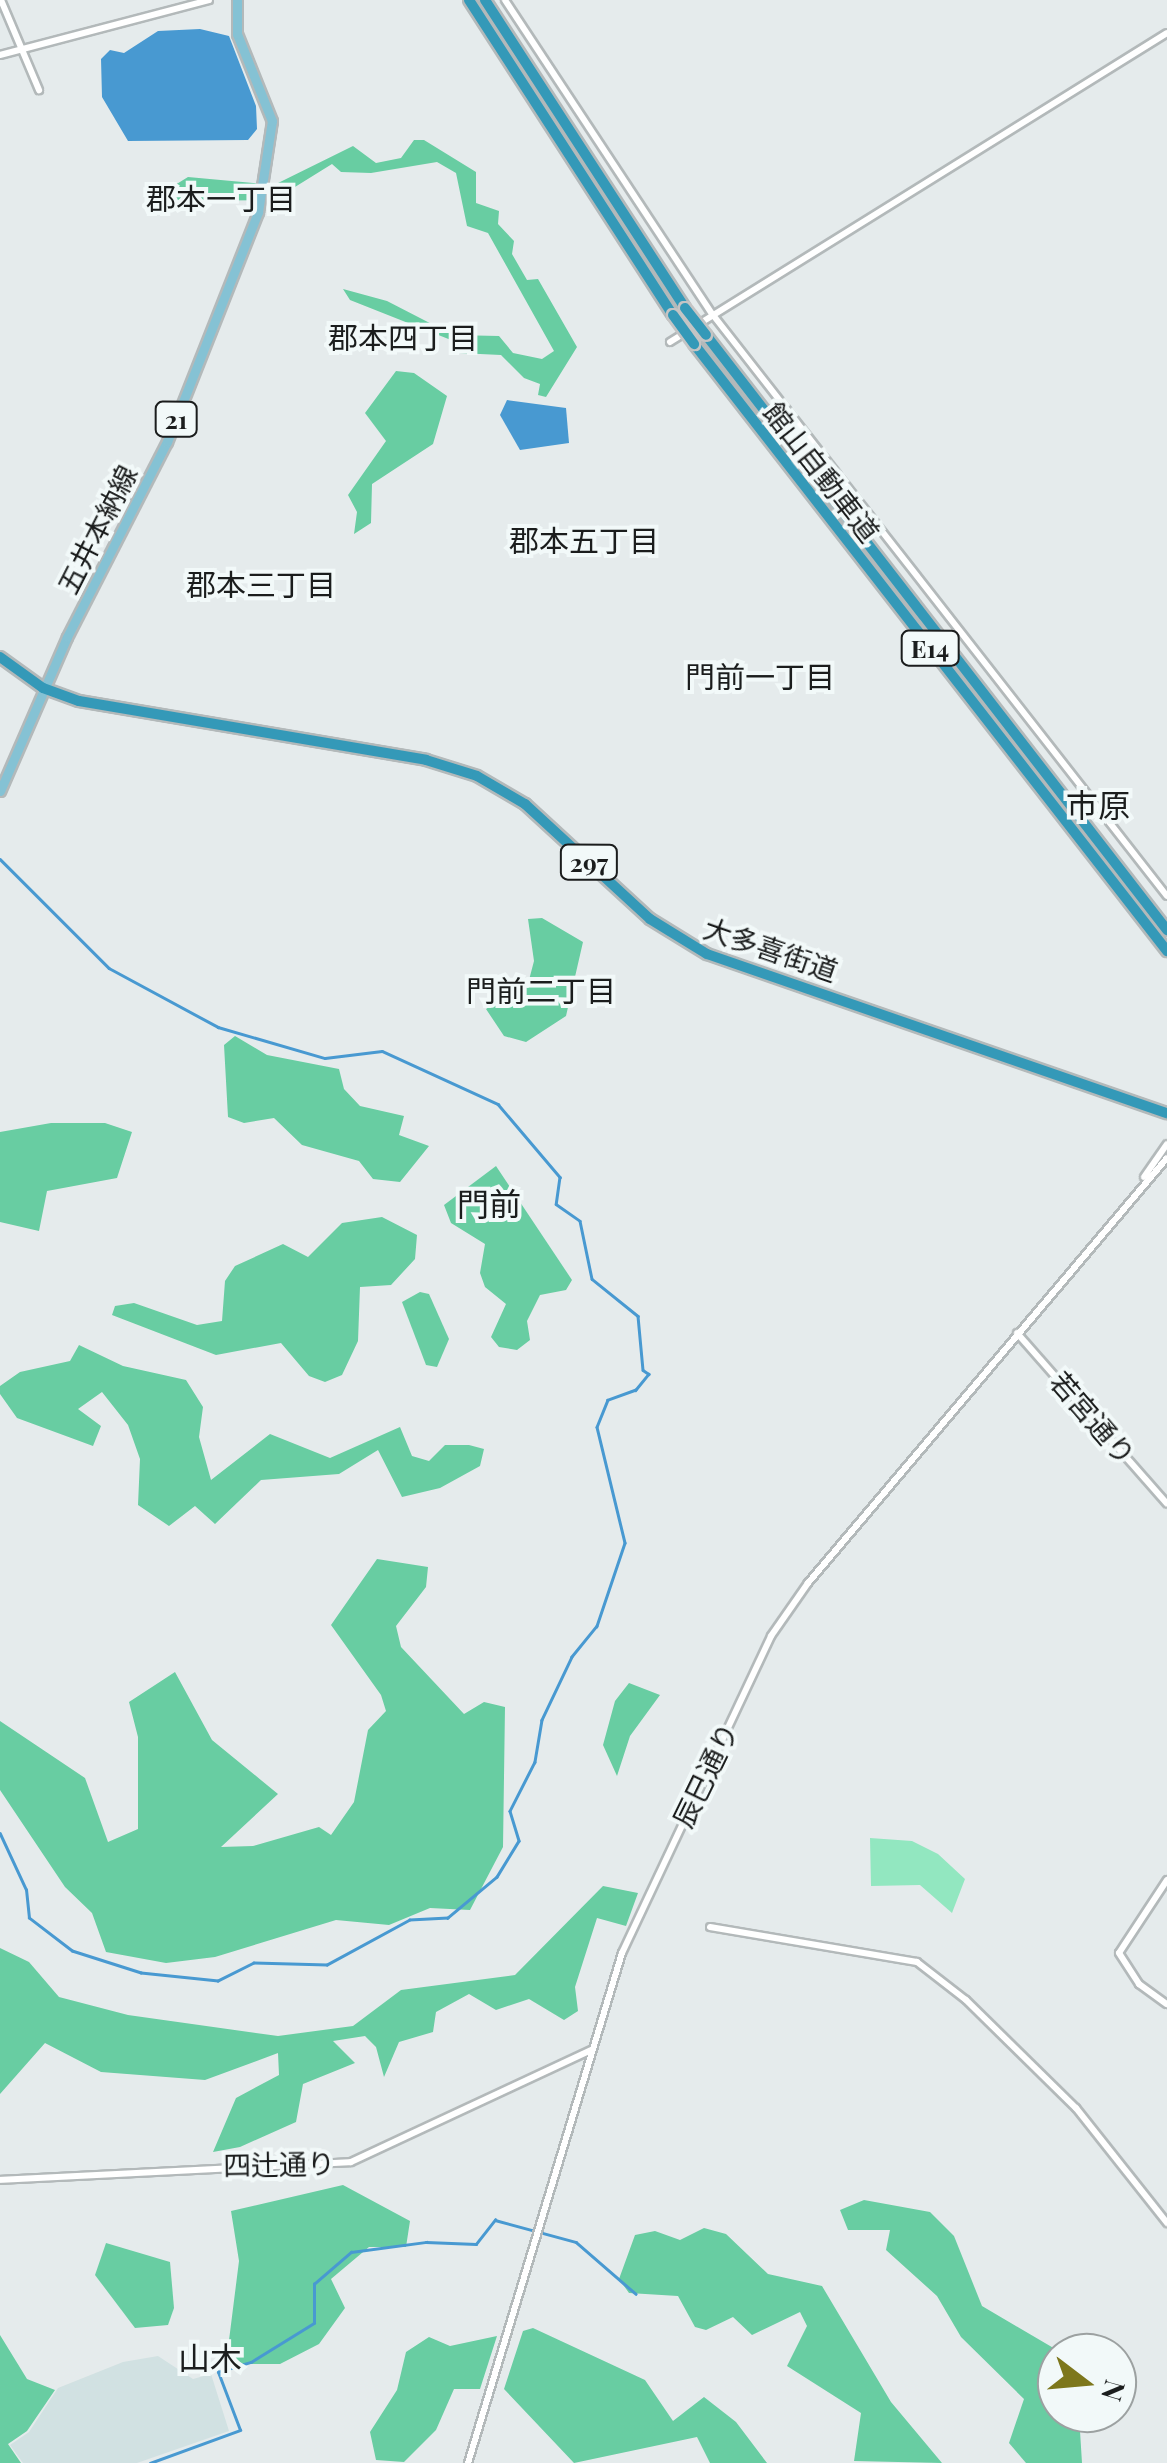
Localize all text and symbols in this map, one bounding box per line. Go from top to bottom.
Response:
district label: 郡本一丁目 [146,180,296,216]
district label: 郡本四丁目 [328,319,478,355]
street label: 館山自動車道 [757,395,887,549]
road number: 21 [154,399,198,439]
street label: 五井本納線 [50,459,144,599]
district label: 郡本五丁目 [509,522,659,558]
district label: 郡本三丁目 [186,566,336,602]
road number: E14 [900,628,960,668]
district label: 門前一丁目 [685,658,835,694]
district label: 市原 [1066,785,1130,823]
road number: 297 [559,842,619,882]
street label: 大多喜街道 [699,910,843,988]
district label: 門前二丁目 [466,972,616,1008]
district label: 門前 [457,1184,521,1222]
street label: 若宮通り [1044,1365,1142,1471]
street label: 辰巳通り [665,1717,745,1833]
street label: 四辻通り [223,2146,335,2182]
north arrow [1037,2333,1137,2433]
district label: 山木 [178,2338,242,2376]
text: N [1094,2376,1135,2406]

